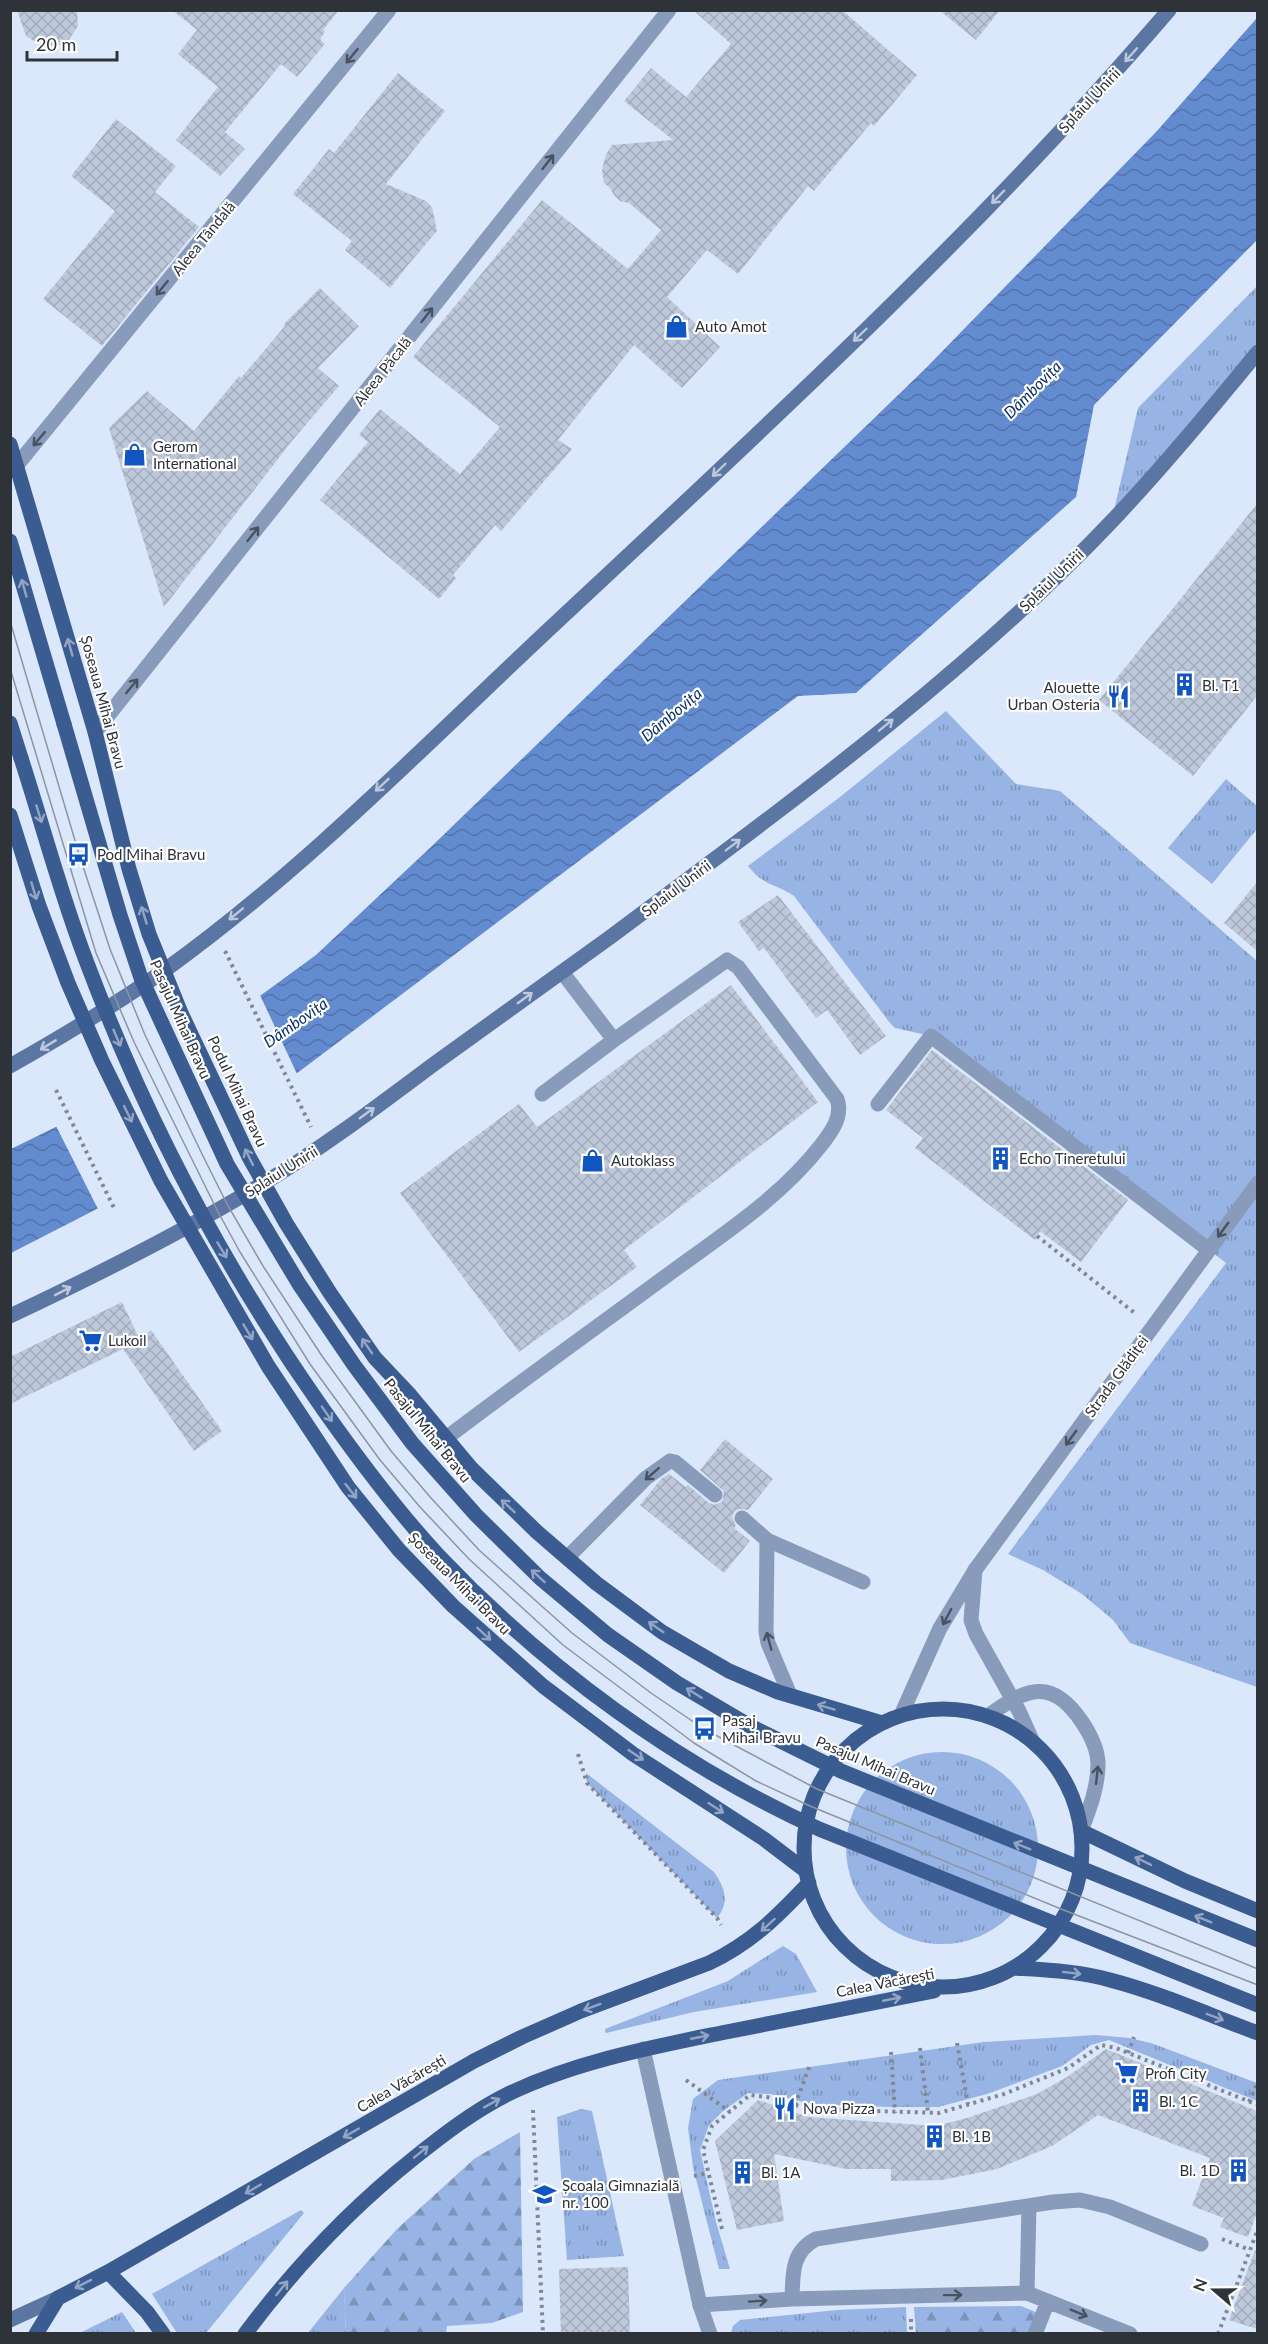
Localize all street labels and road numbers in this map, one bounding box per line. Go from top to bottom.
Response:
street label: Splaiul Unirii [1054,64,1124,136]
street label: Aleea Tândală [168,197,238,279]
street label: Aleea Păcală [349,333,415,409]
street label: Splaiul Unirii [1015,545,1087,615]
street label: Șoseaua Mihai Bravu [78,633,130,771]
street label: Splaiul Unirii [638,856,714,920]
street label: Pasajul Mihai Bravu [147,957,215,1081]
street label: Podul Mihai Bravu [204,1033,272,1149]
street label: Splaiul Unirii [241,1142,321,1200]
street label: Strada Glădiței [1080,1332,1152,1420]
street label: Pasajul Mihai Bravu [381,1374,475,1486]
street label: Șoseaua Mihai Bravu [405,1528,515,1638]
street label: Pasajul Mihai Bravu [813,1732,939,1798]
street label: Calea Văcărești [834,1964,936,2000]
street label: Calea Văcărești [353,2050,449,2116]

